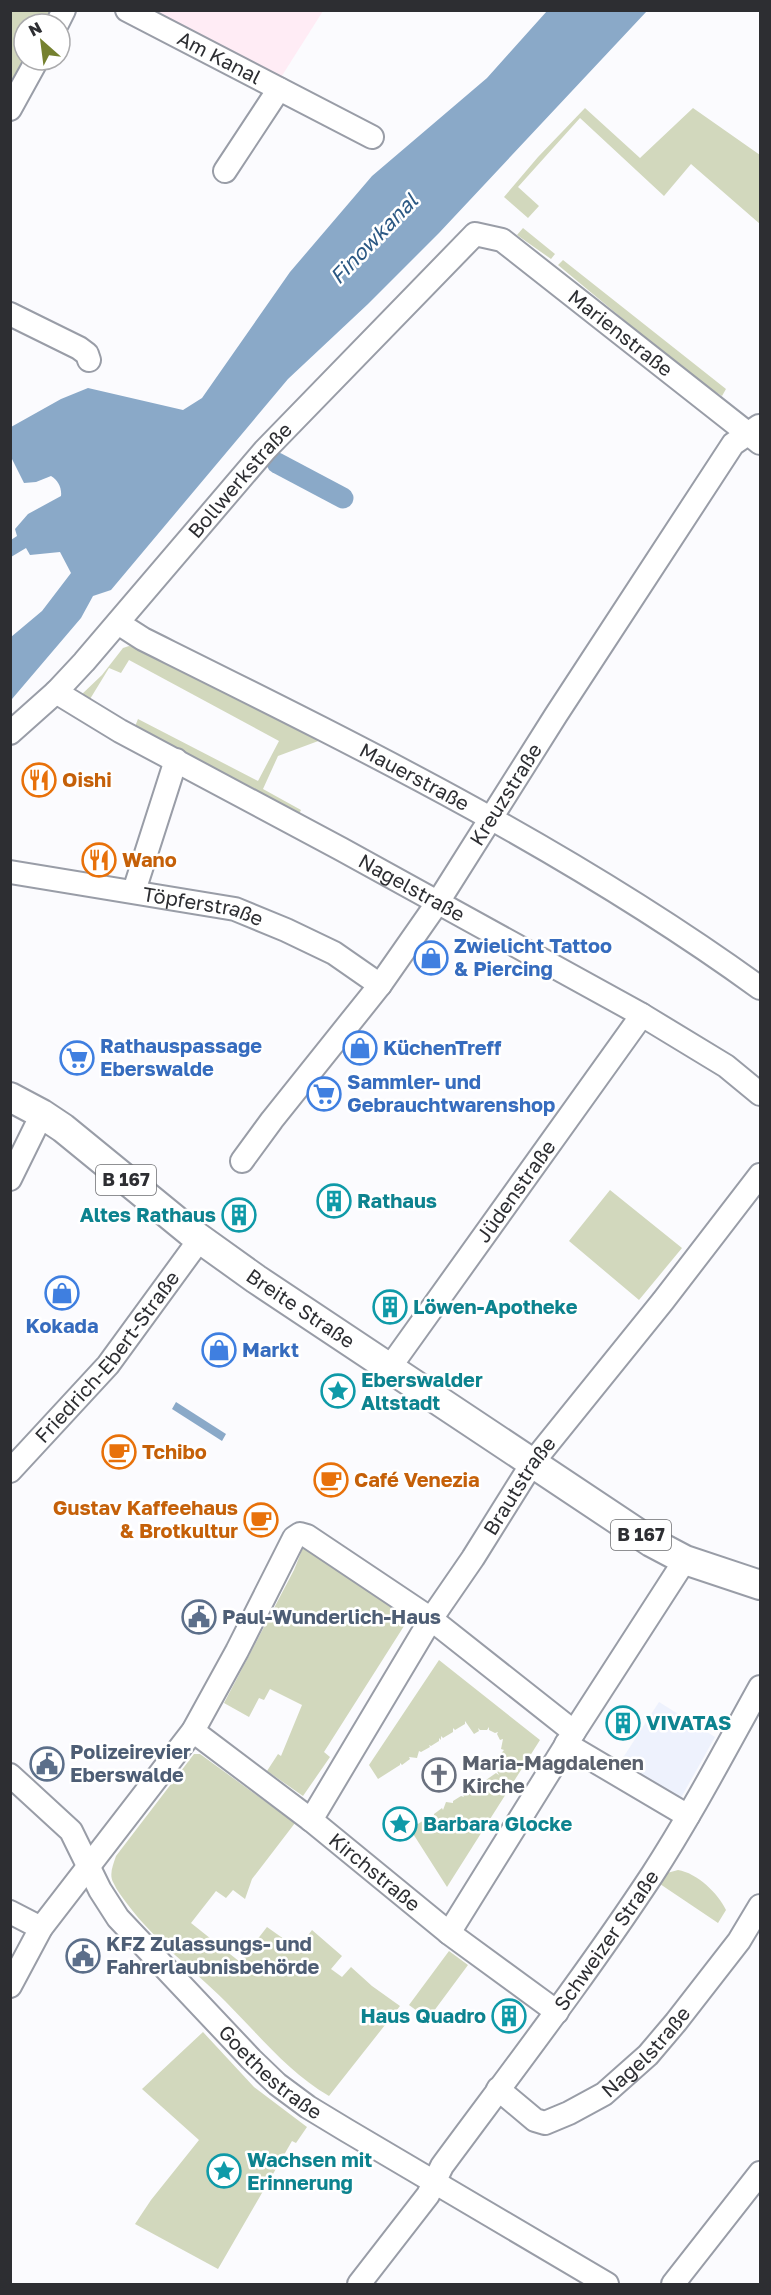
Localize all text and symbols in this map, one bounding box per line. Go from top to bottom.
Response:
north arrow [12,12,72,72]
text: N [25,17,45,40]
street label: Am Kanal [174,25,266,89]
water label: Finowkanal [324,187,424,289]
street label: Marienstraße [564,284,678,381]
street label: Bollwerkstraße [182,417,296,542]
street label: Mauerstraße [356,737,474,815]
street label: Kreuzstraße [464,739,546,850]
restaurant icon: Oishi [21,762,57,798]
place label: Oishi [62,767,112,791]
restaurant icon: Wano [81,842,117,878]
place label: Wano [122,847,177,871]
street label: Nagelstraße [355,848,469,926]
street label: Töpferstraße [141,881,267,930]
place label: Zwielicht Tattoo & Piercing [454,933,612,980]
shop icon: Zwielicht Tattoo & Piercing [413,940,449,976]
shop icon: KüchenTreff [342,1030,378,1066]
place label: Rathauspassage Eberswalde [100,1033,262,1080]
place label: KüchenTreff [383,1035,502,1059]
supermarket icon: Rathauspassage Eberswalde [59,1040,95,1076]
place label: Sammler- und Gebrauchtwarenshop [347,1069,555,1116]
supermarket icon: Sammler- und Gebrauchtwarenshop [306,1076,342,1112]
street label: Jüdenstraße [470,1135,560,1247]
road number: B 167 [96,1165,156,1195]
building icon: Rathaus [316,1183,352,1219]
place label: Rathaus [357,1188,437,1212]
building icon: Altes Rathaus [221,1197,257,1233]
place label: Altes Rathaus [80,1202,216,1226]
street label: Breite Straße [242,1263,360,1352]
street label: Friedrich-Ebert-Straße [29,1266,184,1447]
shop icon: Kokada [44,1275,80,1311]
building icon: Löwen-Apotheke [372,1289,408,1325]
place label: Löwen-Apotheke [413,1294,578,1318]
place label: Kokada [26,1313,99,1337]
shop icon: Markt [201,1332,237,1368]
place label: Markt [242,1337,299,1361]
place label: Eberswalder Altstadt [361,1367,483,1414]
place icon: Eberswalder Altstadt [320,1373,356,1409]
street label: Brautstraße [477,1431,560,1539]
cafe icon: Tchibo [101,1434,137,1470]
place label: Tchibo [142,1439,207,1463]
cafe icon: Café Venezia [313,1462,349,1498]
place label: Café Venezia [354,1467,480,1491]
place label: Gustav Kaffeehaus & Brotkultur [53,1495,238,1542]
cafe icon: Gustav Kaffeehaus & Brotkultur [243,1502,279,1538]
road number: B 167 [611,1520,671,1550]
public building icon: Paul-Wunderlich-Haus [181,1599,217,1635]
place label: Paul-Wunderlich-Haus [222,1604,441,1628]
building icon: VIVATAS [605,1705,641,1741]
place label: VIVATAS [646,1710,732,1734]
place label: Polizeirevier Eberswalde [70,1739,191,1786]
public building icon: Polizeirevier Eberswalde [29,1746,65,1782]
place label: Maria-Magdalenen Kirche [462,1750,644,1797]
church icon: Maria-Magdalenen Kirche [421,1757,457,1793]
place icon: Barbara Glocke [382,1806,418,1842]
place label: Barbara Glocke [423,1811,573,1835]
street label: Kirchstraße [325,1827,426,1916]
street label: Schweizer Straße [548,1865,663,2015]
place label: KFZ Zulassungs- und Fahrerlaubnisbehörde [106,1931,320,1978]
public building icon: KFZ Zulassungs- und Fahrerlaubnisbehörde [65,1938,101,1974]
building icon: Haus Quadro [491,1998,527,2034]
street label: Nagelstraße [596,2001,695,2102]
place label: Haus Quadro [360,2003,486,2027]
street label: Goethestraße [214,2020,327,2124]
place label: Wachsen mit Erinnerung [247,2147,372,2194]
place icon: Wachsen mit Erinnerung [206,2153,242,2189]

